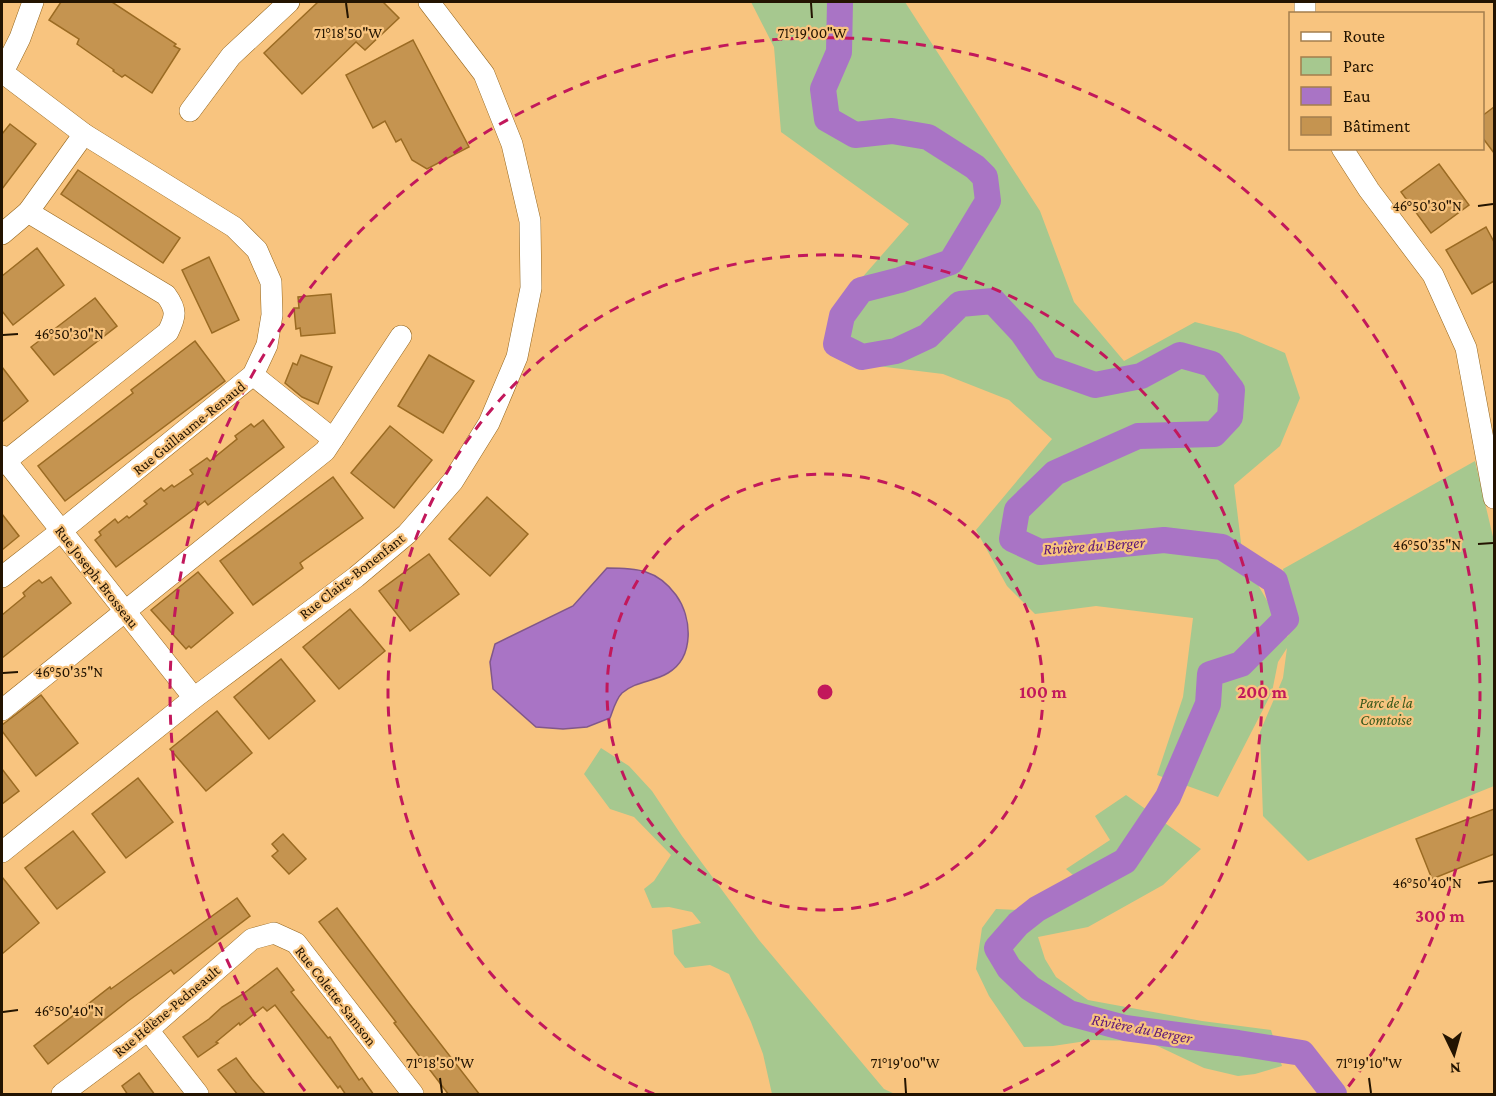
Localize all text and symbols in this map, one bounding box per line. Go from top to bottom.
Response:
legend [1289,12,1484,150]
text: 71°18'50"W [314,25,382,41]
text: 71°19'00"W [777,25,847,41]
text: Route [1343,26,1385,46]
text: Parc [1343,56,1374,76]
text: Eau [1343,86,1371,106]
text: Bâtiment [1343,116,1411,136]
text: 46°50'30"N [1392,198,1462,214]
text: 46°50'30"N [34,326,104,342]
street label: Rue Guillaume-Renaud [130,378,248,478]
street label: Rue Joseph-Brosseau [51,523,142,632]
street label: Rue Claire-Bonenfant [296,529,409,622]
water label: Rivière du Berger [1043,533,1146,559]
text: 46°50'35"N [1393,537,1461,553]
text: 46°50'35"N [35,664,103,680]
centre of rings [815,682,835,702]
text: 100 m [1019,682,1067,702]
text: 200 m [1237,682,1288,702]
park label: Parc de la Comtoise [1359,695,1413,728]
text: 46°50'40"N [1392,875,1462,891]
text: 300 m [1415,906,1465,926]
street label: Rue Colette-Samson [292,943,380,1049]
street label: Rue Hélène-Pedneault [111,961,224,1060]
text: 46°50'40"N [34,1003,104,1019]
water label: Rivière du Berger [1090,1010,1194,1048]
north arrow [1424,1024,1484,1084]
text: 71°18'50"W [406,1055,474,1071]
text: 71°19'00"W [870,1055,940,1071]
text: 71°19'10"W [1336,1055,1402,1071]
text: N [1449,1060,1461,1077]

